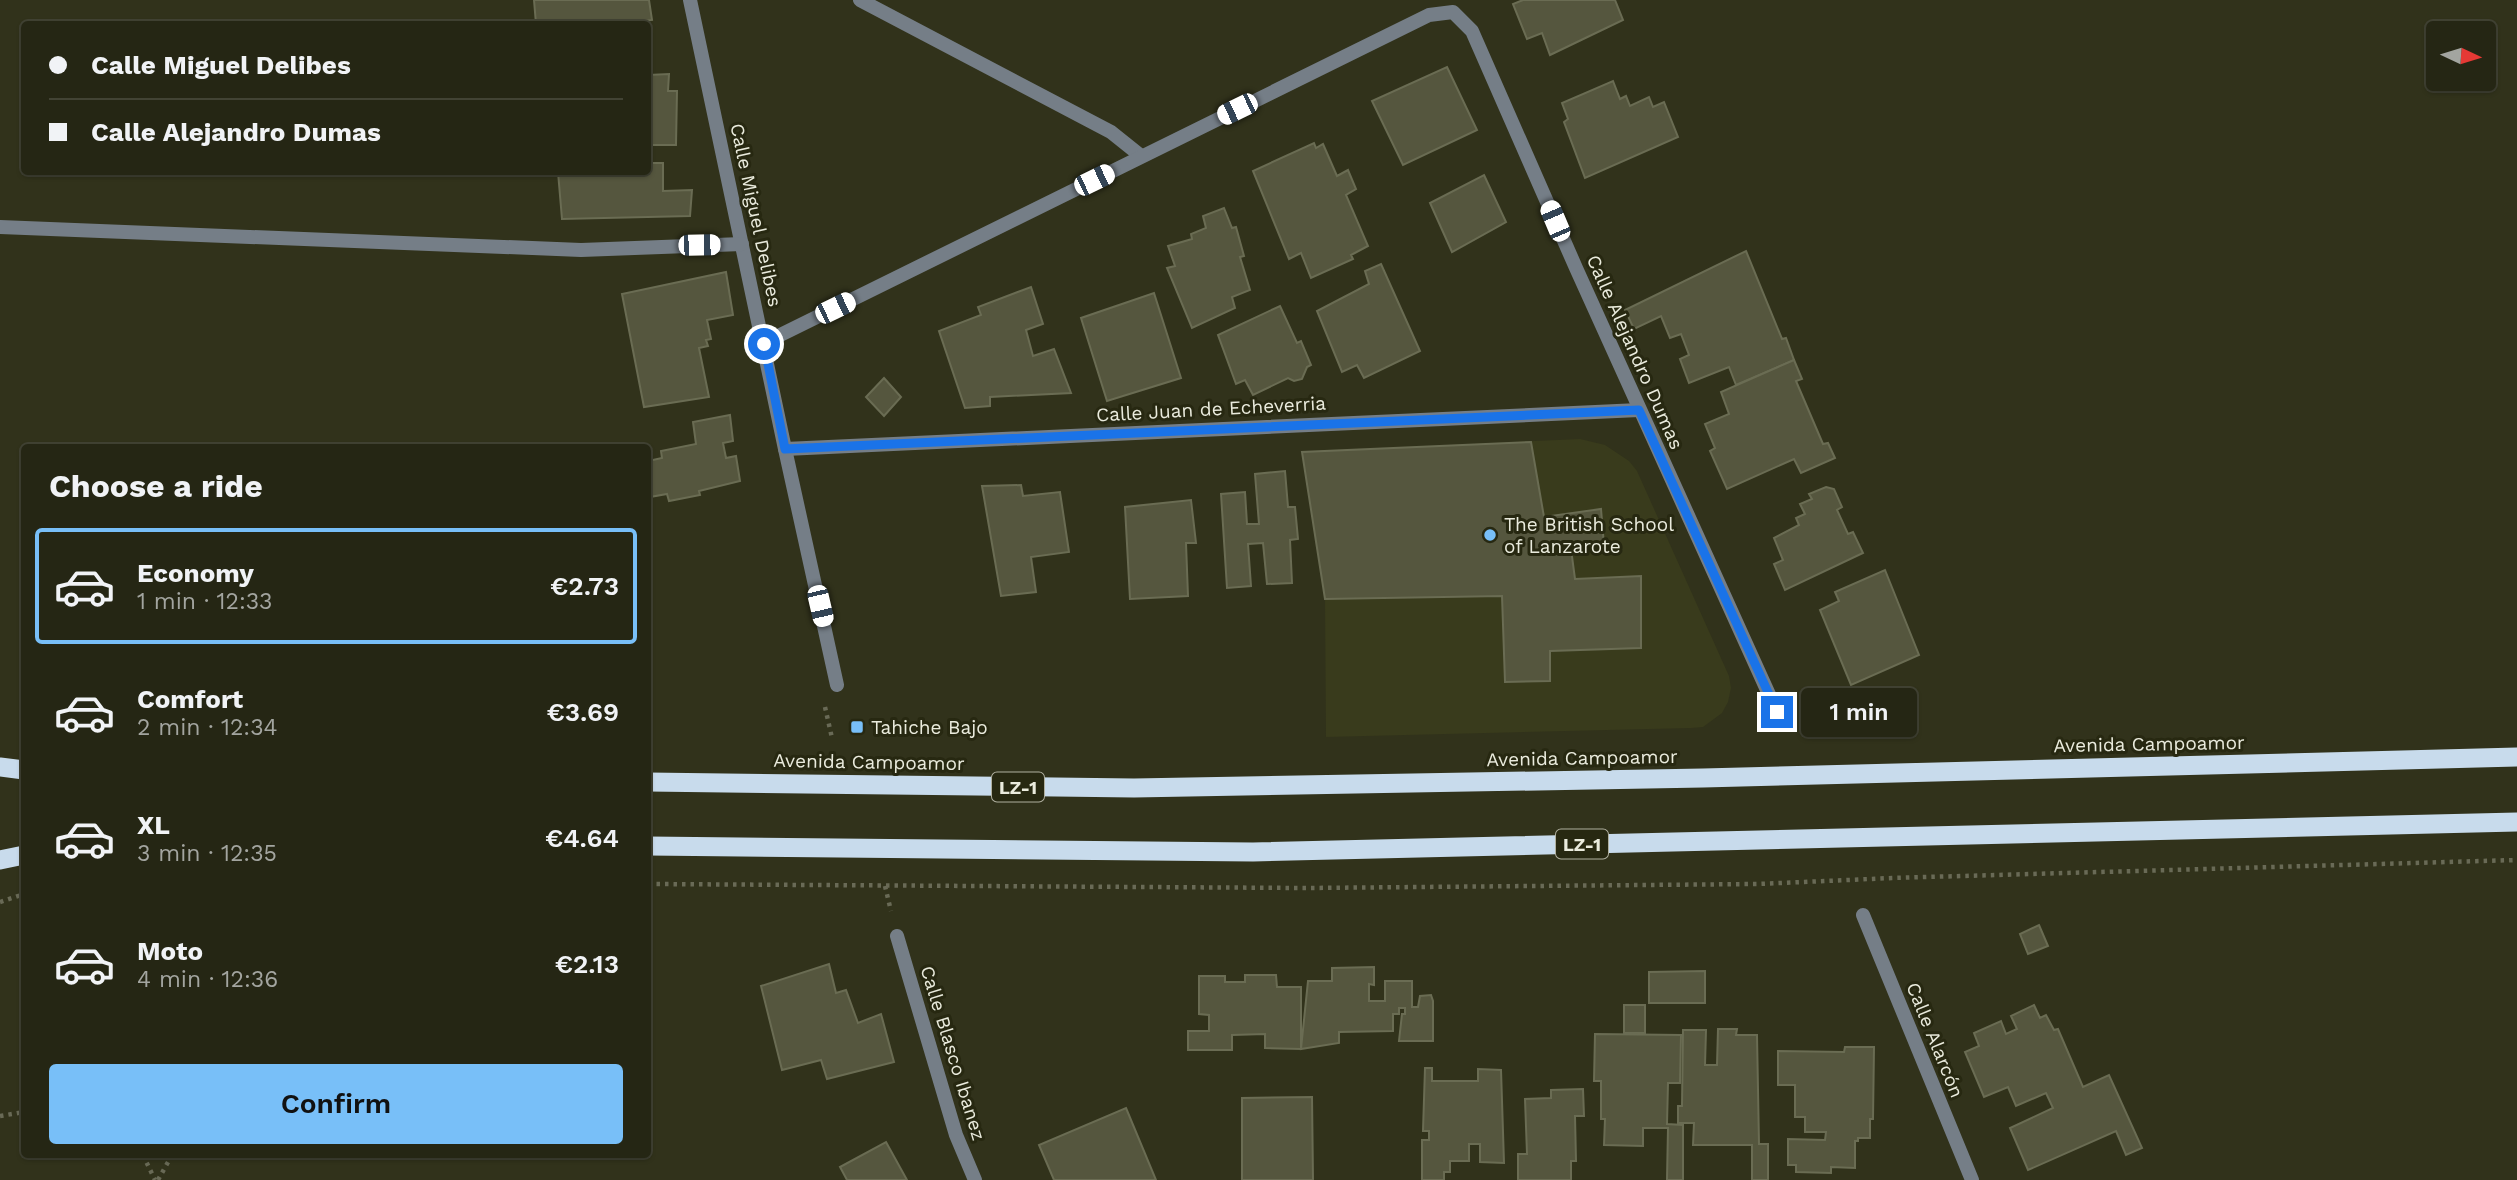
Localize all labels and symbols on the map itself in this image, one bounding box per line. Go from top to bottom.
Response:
north arrow [2426,21,2496,91]
car [1214,90,1261,128]
street label: Calle Miguel Delibes [725,121,787,309]
car [1071,161,1118,199]
car [1538,198,1573,244]
car [678,234,721,256]
street label: Calle Alejandro Dumas [1582,251,1688,453]
car [812,289,859,327]
route start [748,328,780,360]
street label: Calle Juan de Echeverria [1096,391,1327,427]
place label: The British School of Lanzarote [1504,513,1674,558]
marker: The British School of Lanzarote [1482,527,1498,543]
car [806,583,835,629]
callout: 1 min [1802,688,1917,736]
route end [1761,696,1793,728]
place label: Tahiche Bajo [871,716,988,739]
marker: Tahiche Bajo [849,719,865,735]
street label: Avenida Campoamor [2053,731,2245,757]
street label: Avenida Campoamor [1486,745,1678,771]
street label: Avenida Campoamor [773,749,965,775]
road number: LZ-1 [992,772,1044,802]
road number: LZ-1 [1556,830,1608,858]
street label: Calle Blasco Ibanez [915,963,991,1143]
street label: Calle Alarcón [1901,979,1969,1101]

